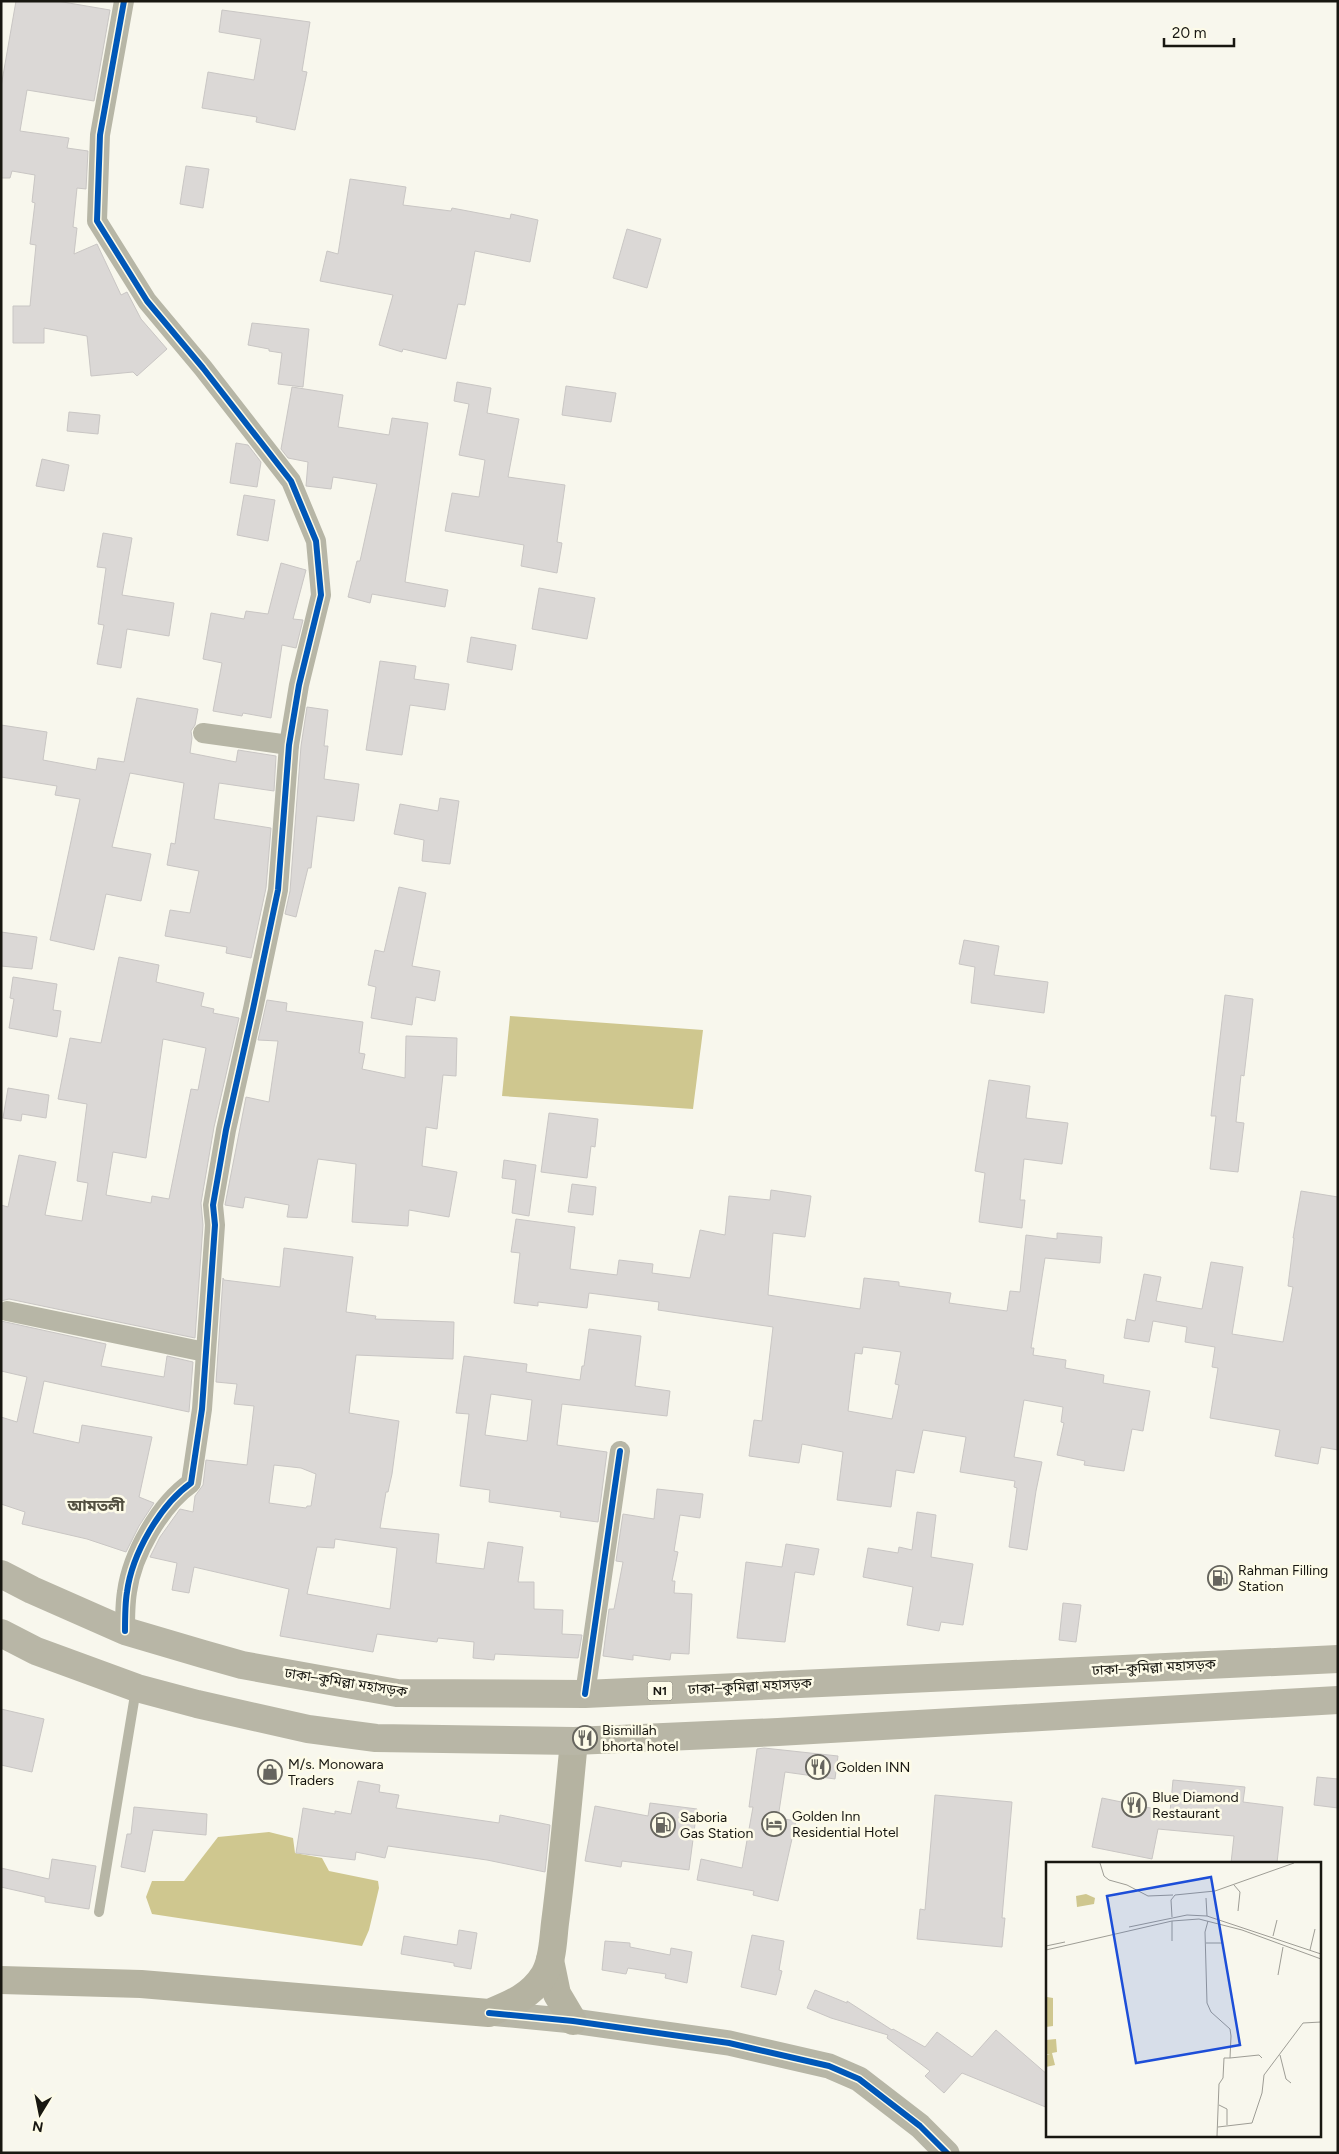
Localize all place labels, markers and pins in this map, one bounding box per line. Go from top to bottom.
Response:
place label: Rahman Filling Station [1238,1562,1328,1595]
fuel station icon: Rahman Filling Station [1207,1565,1233,1591]
place label: Bismillah bhorta hotel [602,1722,679,1755]
restaurant icon: Bismillah bhorta hotel [572,1725,598,1751]
restaurant icon: Golden INN [805,1754,831,1780]
place label: M/s. Monowara Traders [288,1756,384,1789]
shop icon: M/s. Monowara Traders [257,1759,283,1785]
place label: Golden INN [836,1759,910,1776]
place label: Blue Diamond Restaurant [1152,1789,1239,1822]
restaurant icon: Blue Diamond Restaurant [1121,1792,1147,1818]
place label: Golden Inn Residential Hotel [792,1808,899,1841]
place label: Saboria Gas Station [680,1809,753,1842]
hotel icon: Golden Inn Residential Hotel [761,1811,787,1837]
fuel station icon: Saboria Gas Station [650,1812,676,1838]

